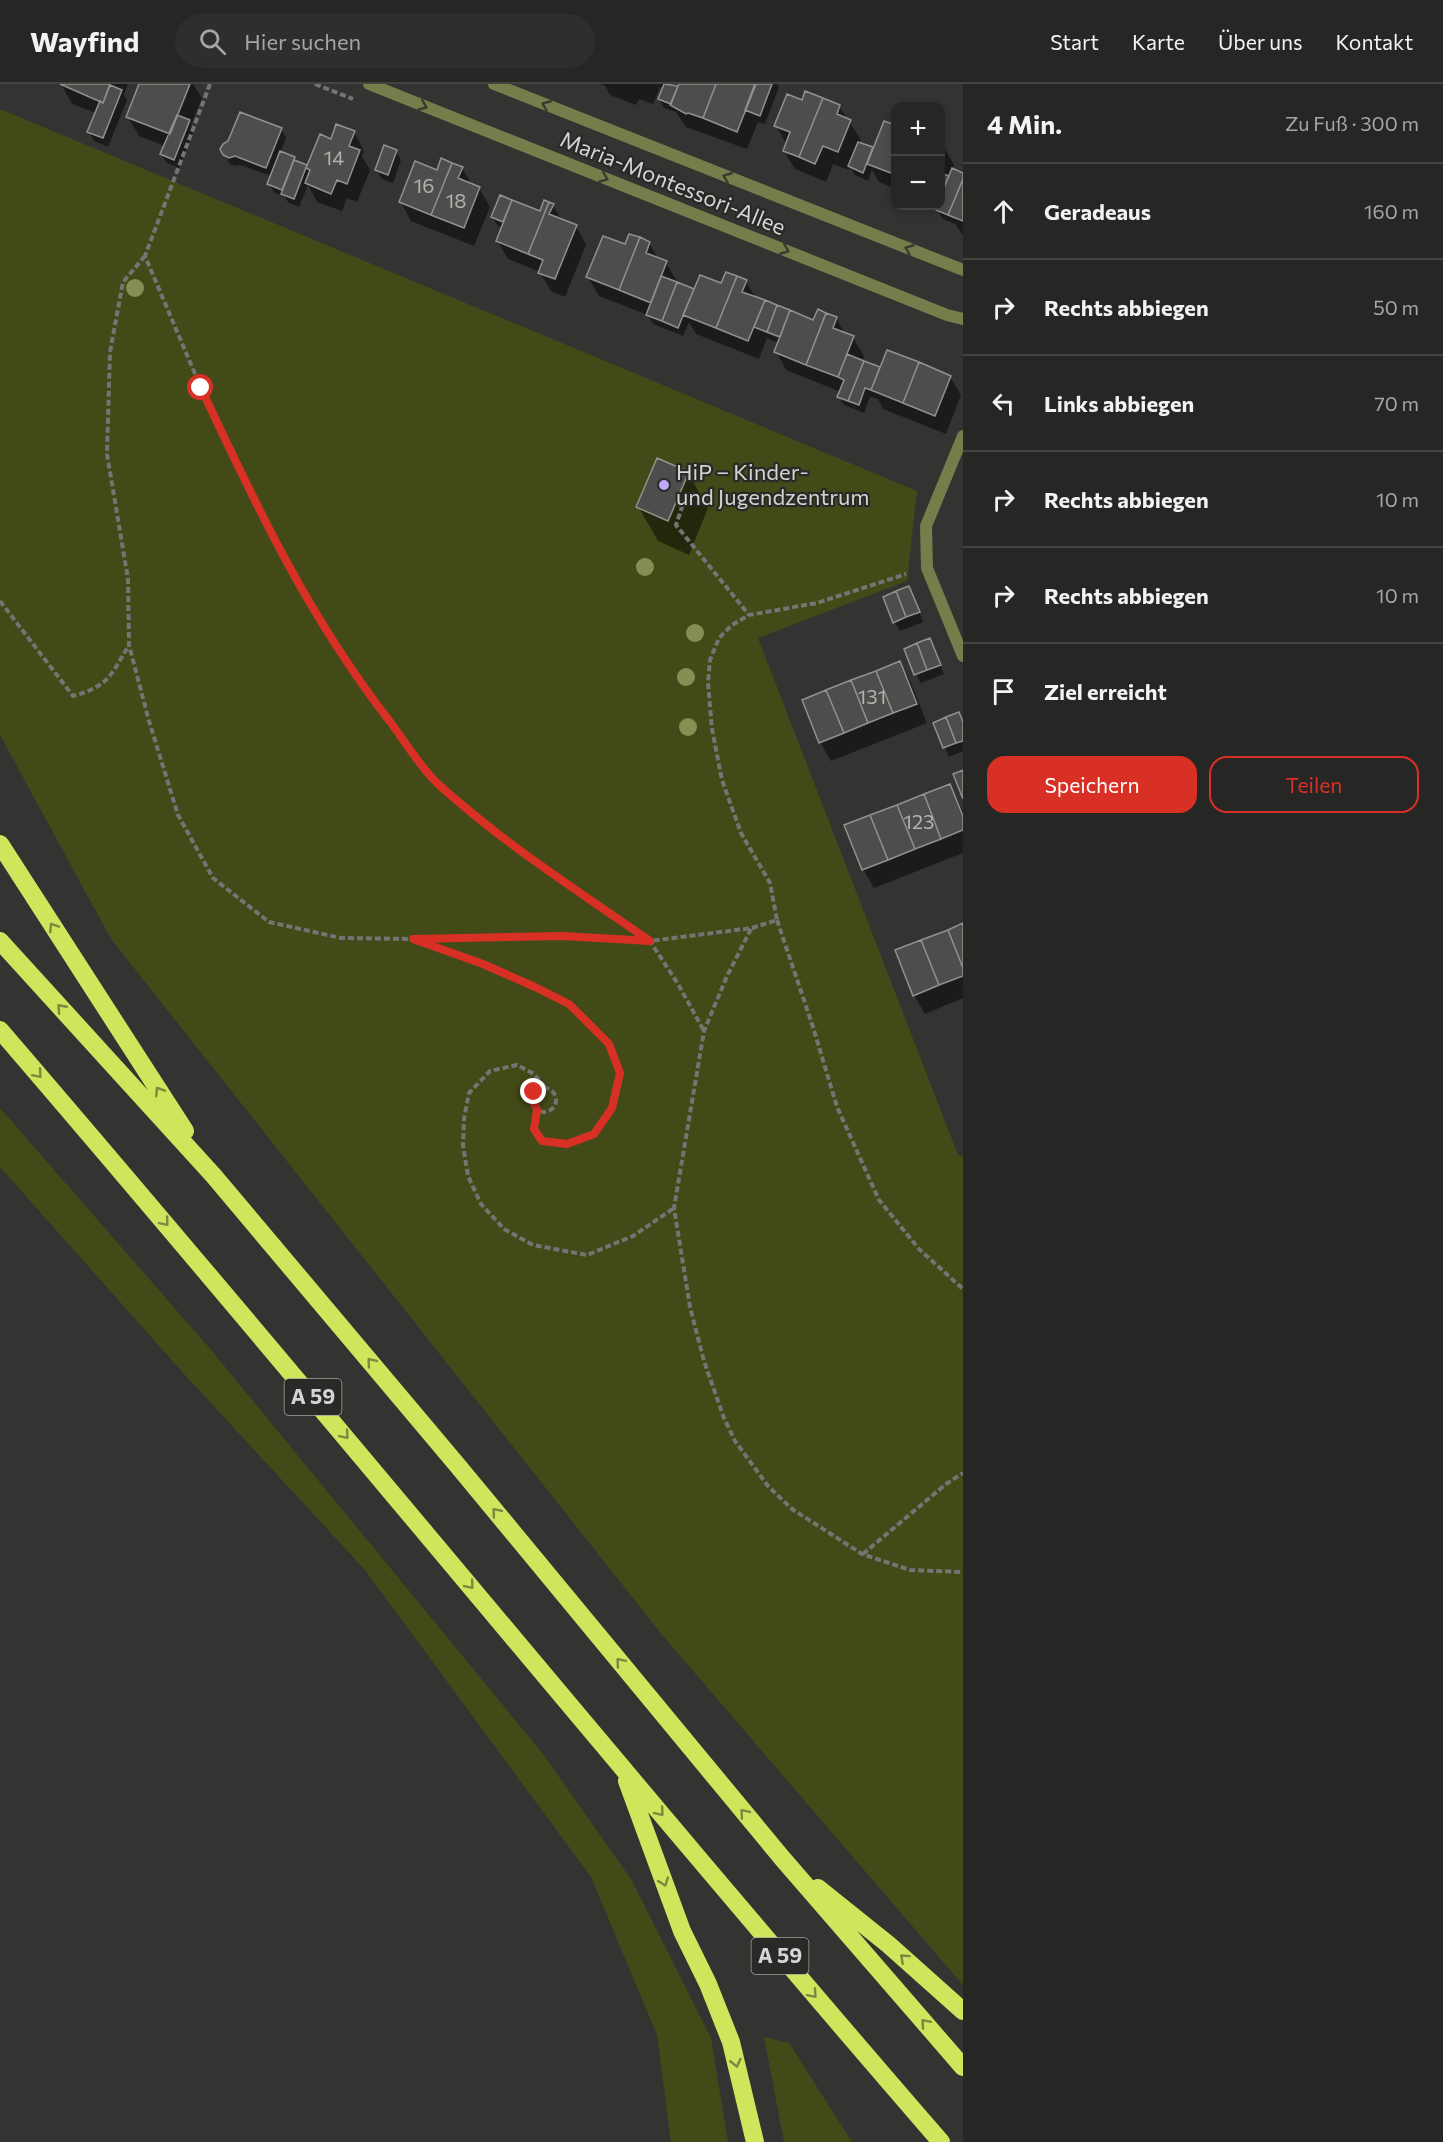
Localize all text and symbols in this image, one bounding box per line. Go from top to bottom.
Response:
search box [175,14,595,68]
text: Wayfind [30,24,139,58]
icon: search [196,25,229,58]
text: Hier suchen [244,28,361,55]
text: Start [1050,29,1099,54]
text: Karte [1132,29,1185,54]
text: Über uns [1218,29,1302,54]
text: Kontakt [1335,29,1413,54]
one-way arrow [417,99,428,111]
one-way arrow [541,100,552,112]
map controls [891,102,945,210]
button: + [891,102,945,156]
text: 4 Min. [987,108,1062,139]
text: Zu Fuß · 300 m [1285,111,1419,135]
street label: Maria-Montessori-Allee [557,125,790,240]
house number: 14 [324,145,344,169]
button: − [891,156,945,210]
one-way arrow [598,171,609,183]
one-way arrow [723,171,733,184]
house number: 16 [414,173,434,197]
house number: 18 [446,188,466,212]
icon: ahead [987,195,1020,228]
text: Geradeaus [1044,198,1151,225]
text: 160 m [1364,199,1419,223]
one-way arrow [779,243,790,255]
one-way arrow [904,243,914,256]
icon: right [987,291,1020,324]
text: Rechts abbiegen [1044,294,1209,321]
text: 50 m [1373,295,1419,319]
route start [187,374,213,400]
icon: left [987,387,1020,420]
text: Links abbiegen [1044,390,1194,417]
text: 70 m [1374,391,1419,415]
place label: HiP – Kinder- und Jugendzentrum [676,458,870,510]
marker: HiP – Kinder- und Jugendzentrum [657,478,671,492]
icon: right [987,483,1020,516]
text: Rechts abbiegen [1044,486,1209,513]
text: 10 m [1376,487,1419,511]
icon: right [987,579,1020,612]
text: Rechts abbiegen [1044,582,1209,609]
text: 10 m [1376,583,1419,607]
icon: arrive [987,675,1020,708]
text: Ziel erreicht [1044,678,1167,705]
house number: 131 [858,684,886,708]
button: Speichern [987,756,1197,813]
button: Teilen [1209,756,1419,813]
house number: 123 [903,809,935,833]
one-way arrow [49,923,60,934]
one-way arrow [57,1004,68,1015]
one-way arrow [31,1067,42,1078]
route end [520,1078,546,1104]
one-way arrow [154,1087,166,1097]
one-way arrow [158,1215,169,1226]
one-way arrow [367,1358,378,1369]
road number: A 59 [284,1379,342,1415]
one-way arrow [338,1428,349,1439]
one-way arrow [492,1508,503,1519]
one-way arrow [463,1578,474,1589]
one-way arrow [616,1658,627,1669]
one-way arrow [653,1805,664,1816]
one-way arrow [741,1809,752,1820]
one-way arrow [657,1876,670,1886]
road number: A 59 [752,1938,808,1974]
one-way arrow [900,1954,910,1965]
one-way arrow [805,1987,816,1998]
one-way arrow [921,2019,932,2030]
one-way arrow [729,2057,742,2067]

